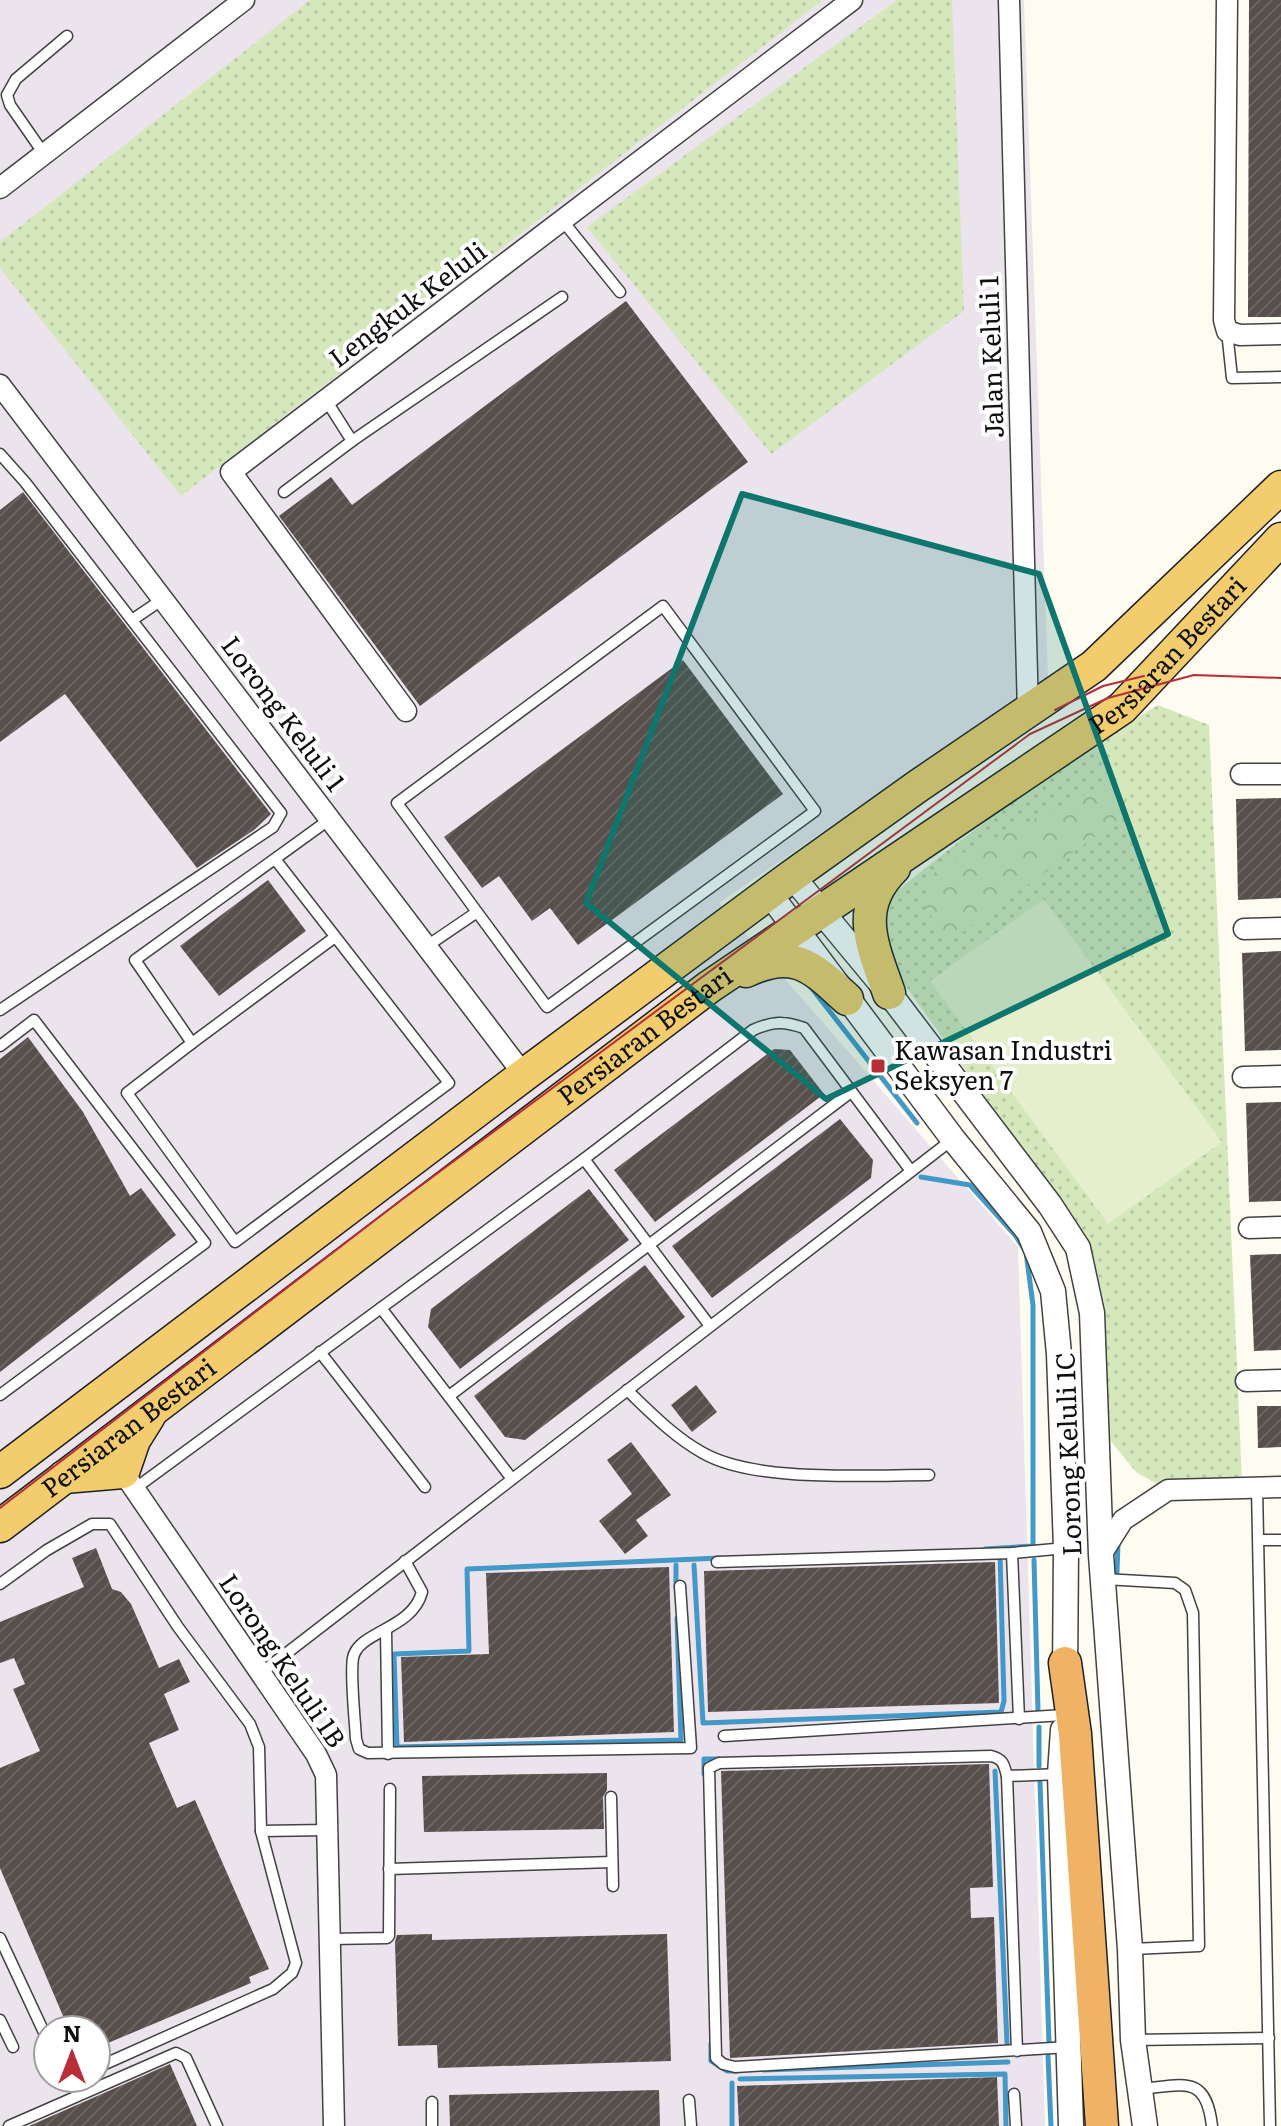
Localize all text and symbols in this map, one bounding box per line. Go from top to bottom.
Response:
street label: Lengkuk Keluli [319,230,494,375]
street label: Jalan Keluli 1 [967,275,1012,439]
street label: Persiaran Bestari [1080,566,1254,742]
street label: Lorong Keluli 1 [214,627,356,798]
street label: Persiaran Bestari [548,955,739,1113]
place label: Kawasan Industri Seksyen 7 [894,1029,1112,1098]
marker: Kawasan Industri Seksyen 7 [869,1057,887,1075]
street label: Persiaran Bestari [32,1346,223,1505]
street label: Lorong Keluli 1C [1043,1352,1090,1557]
street label: Lorong Keluli 1B [211,1565,357,1755]
north arrow [32,2014,112,2094]
text: N [63,2016,81,2049]

